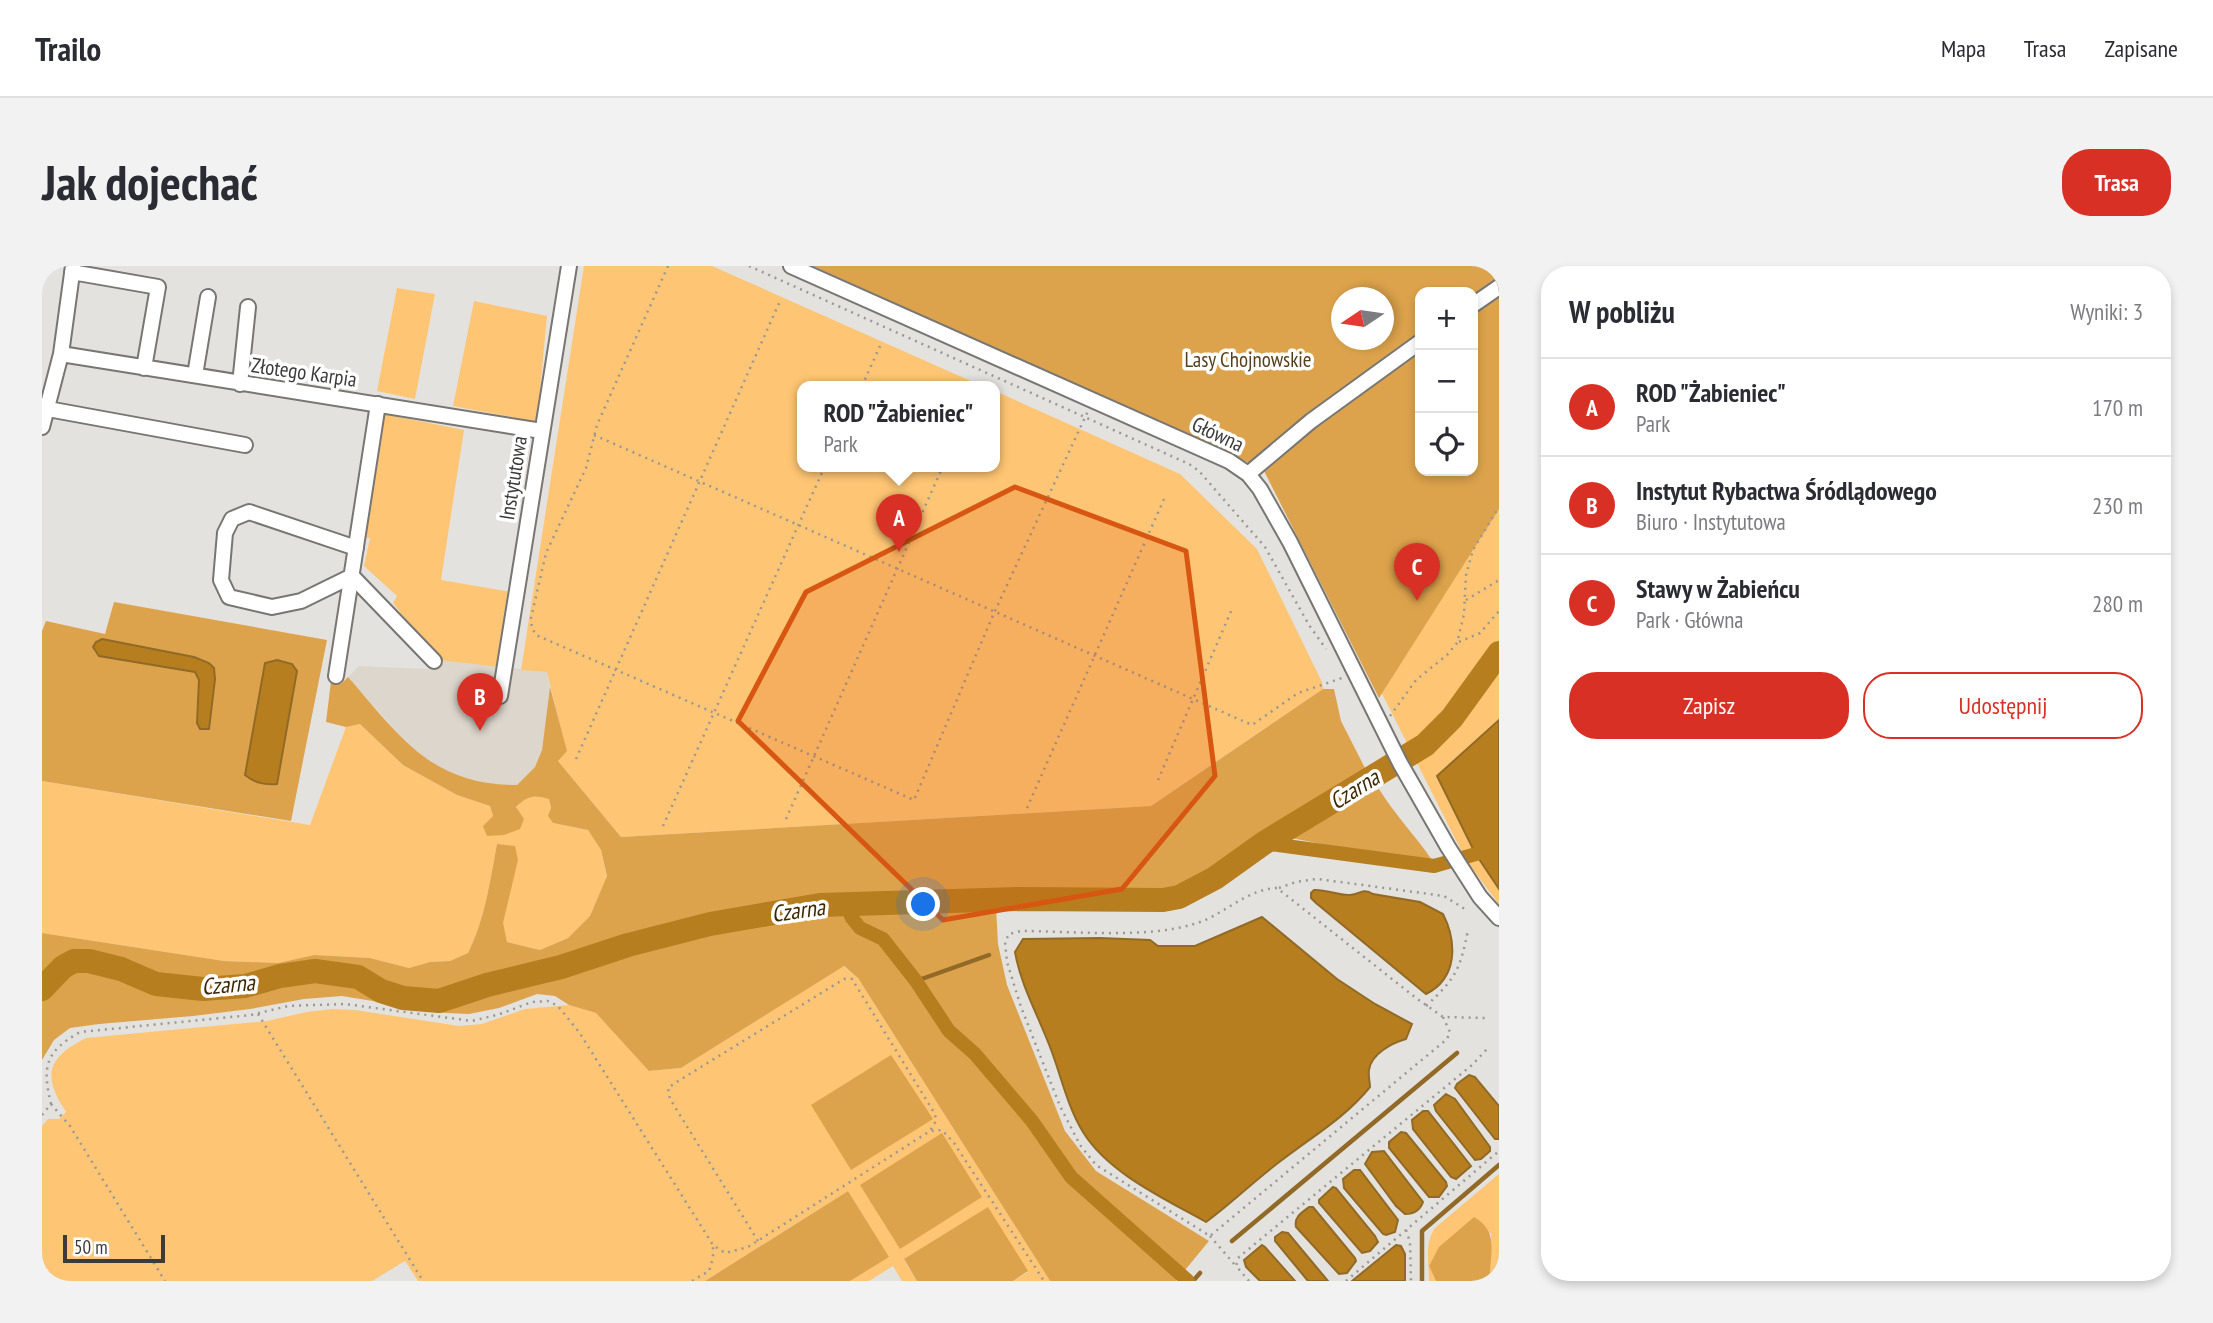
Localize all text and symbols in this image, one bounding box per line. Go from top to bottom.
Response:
text: Trailo [35,27,101,70]
text: Mapa [1941,33,1986,64]
text: Trasa [2024,33,2066,64]
text: Zapisane [2104,33,2178,64]
button: Trasa [2062,149,2171,216]
text: Jak dojechać [42,150,258,214]
north arrow [1331,287,1394,350]
map controls [1415,287,1478,476]
button: + [1415,287,1478,350]
text: W pobliżu [1569,292,1675,331]
text: Wyniki: 3 [2070,297,2143,326]
park label: Lasy Chojnowskie [1184,346,1312,373]
button: − [1415,350,1478,413]
street label: Złotego Karpia [250,351,358,393]
text: ROD "Żabieniec" [1636,376,1786,409]
popup [797,381,1000,472]
text: A [1586,393,1598,422]
text: 170 m [2092,393,2143,422]
text: ROD "Żabieniec" [824,396,973,429]
text: Park [1636,409,1670,438]
street label: Główna [1188,410,1248,458]
button: locate [1415,413,1478,476]
text: Park [824,429,858,458]
street label: Instytutowa [493,434,533,522]
text: Instytut Rybactwa Śródlądowego [1636,474,1937,507]
text: B [1586,491,1598,520]
text: 230 m [2092,491,2143,520]
pin: A [876,494,922,552]
text: Biuro · Instytutowa [1636,507,1786,536]
pin: C [1394,543,1440,601]
text: Stawy w Żabieńcu [1636,572,1800,605]
text: C [1587,589,1597,618]
text: 280 m [2092,589,2143,618]
text: Park · Główna [1636,605,1744,634]
button: Zapisz [1569,672,1849,739]
button: Udostępnij [1863,672,2143,739]
pin: B [457,673,503,731]
water label: Czarna [1324,762,1386,815]
your location [906,887,940,921]
water label: Czarna [770,892,828,928]
water label: Czarna [200,967,258,1001]
scale bar [63,1232,164,1264]
text: 50 m [74,1235,108,1259]

